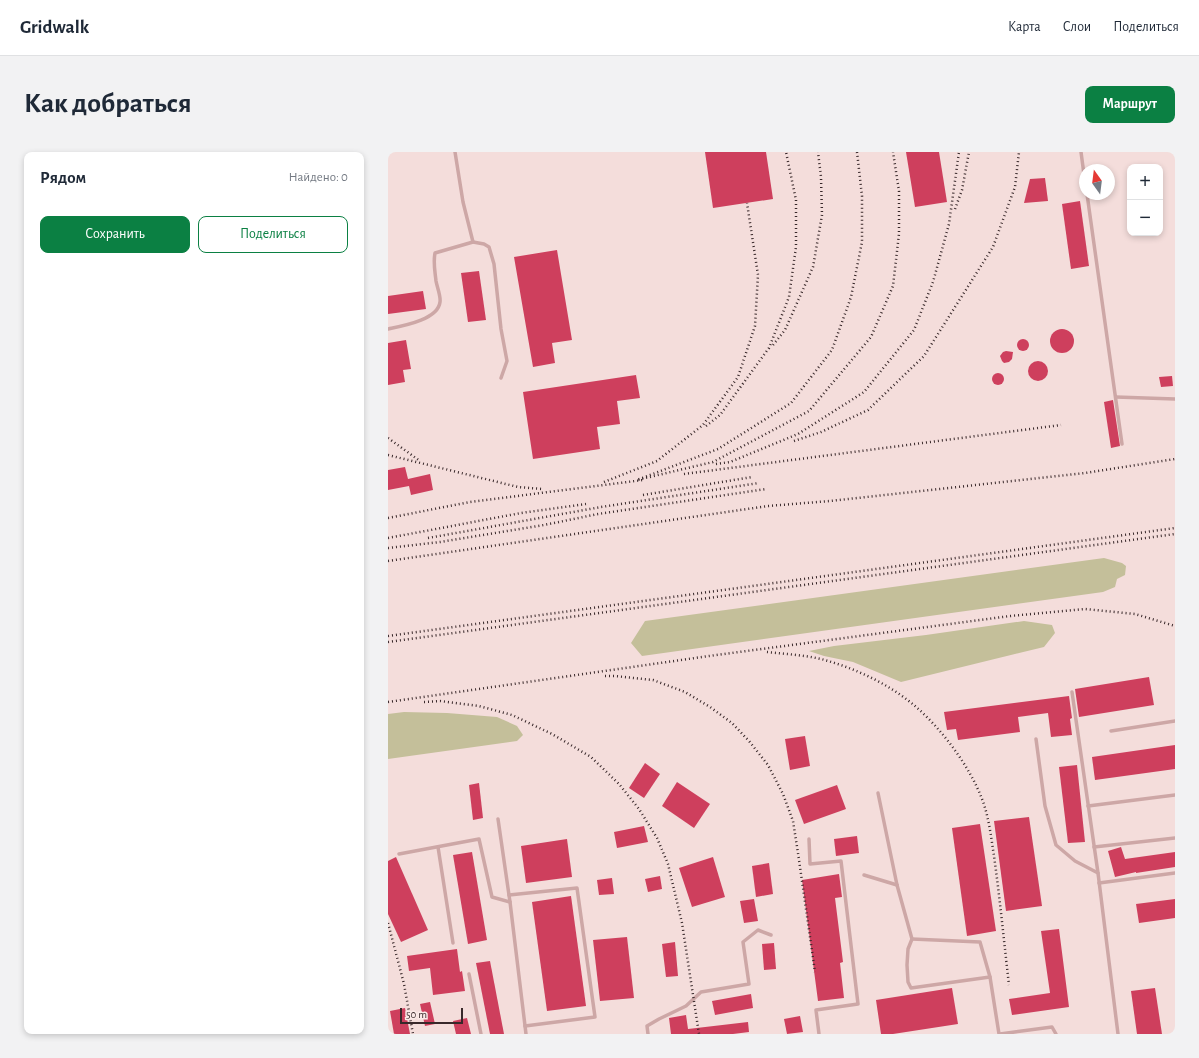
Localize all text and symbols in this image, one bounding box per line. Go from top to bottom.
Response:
text: Gridwalk [20,18,89,37]
text: Карта [1008,20,1041,34]
text: Слои [1063,20,1091,34]
text: Поделиться [1113,20,1179,34]
button: Маршрут [1085,86,1175,123]
text: Как добраться [24,90,192,118]
north arrow [1079,164,1115,200]
map controls [1127,164,1163,236]
button: + [1127,164,1163,200]
text: Рядом [40,169,86,186]
text: Найдено: 0 [289,171,348,184]
button: − [1127,200,1163,236]
button: Сохранить [40,216,190,253]
button: Поделиться [198,216,348,253]
scale bar [400,1006,463,1025]
text: 50 m [406,1009,427,1020]

